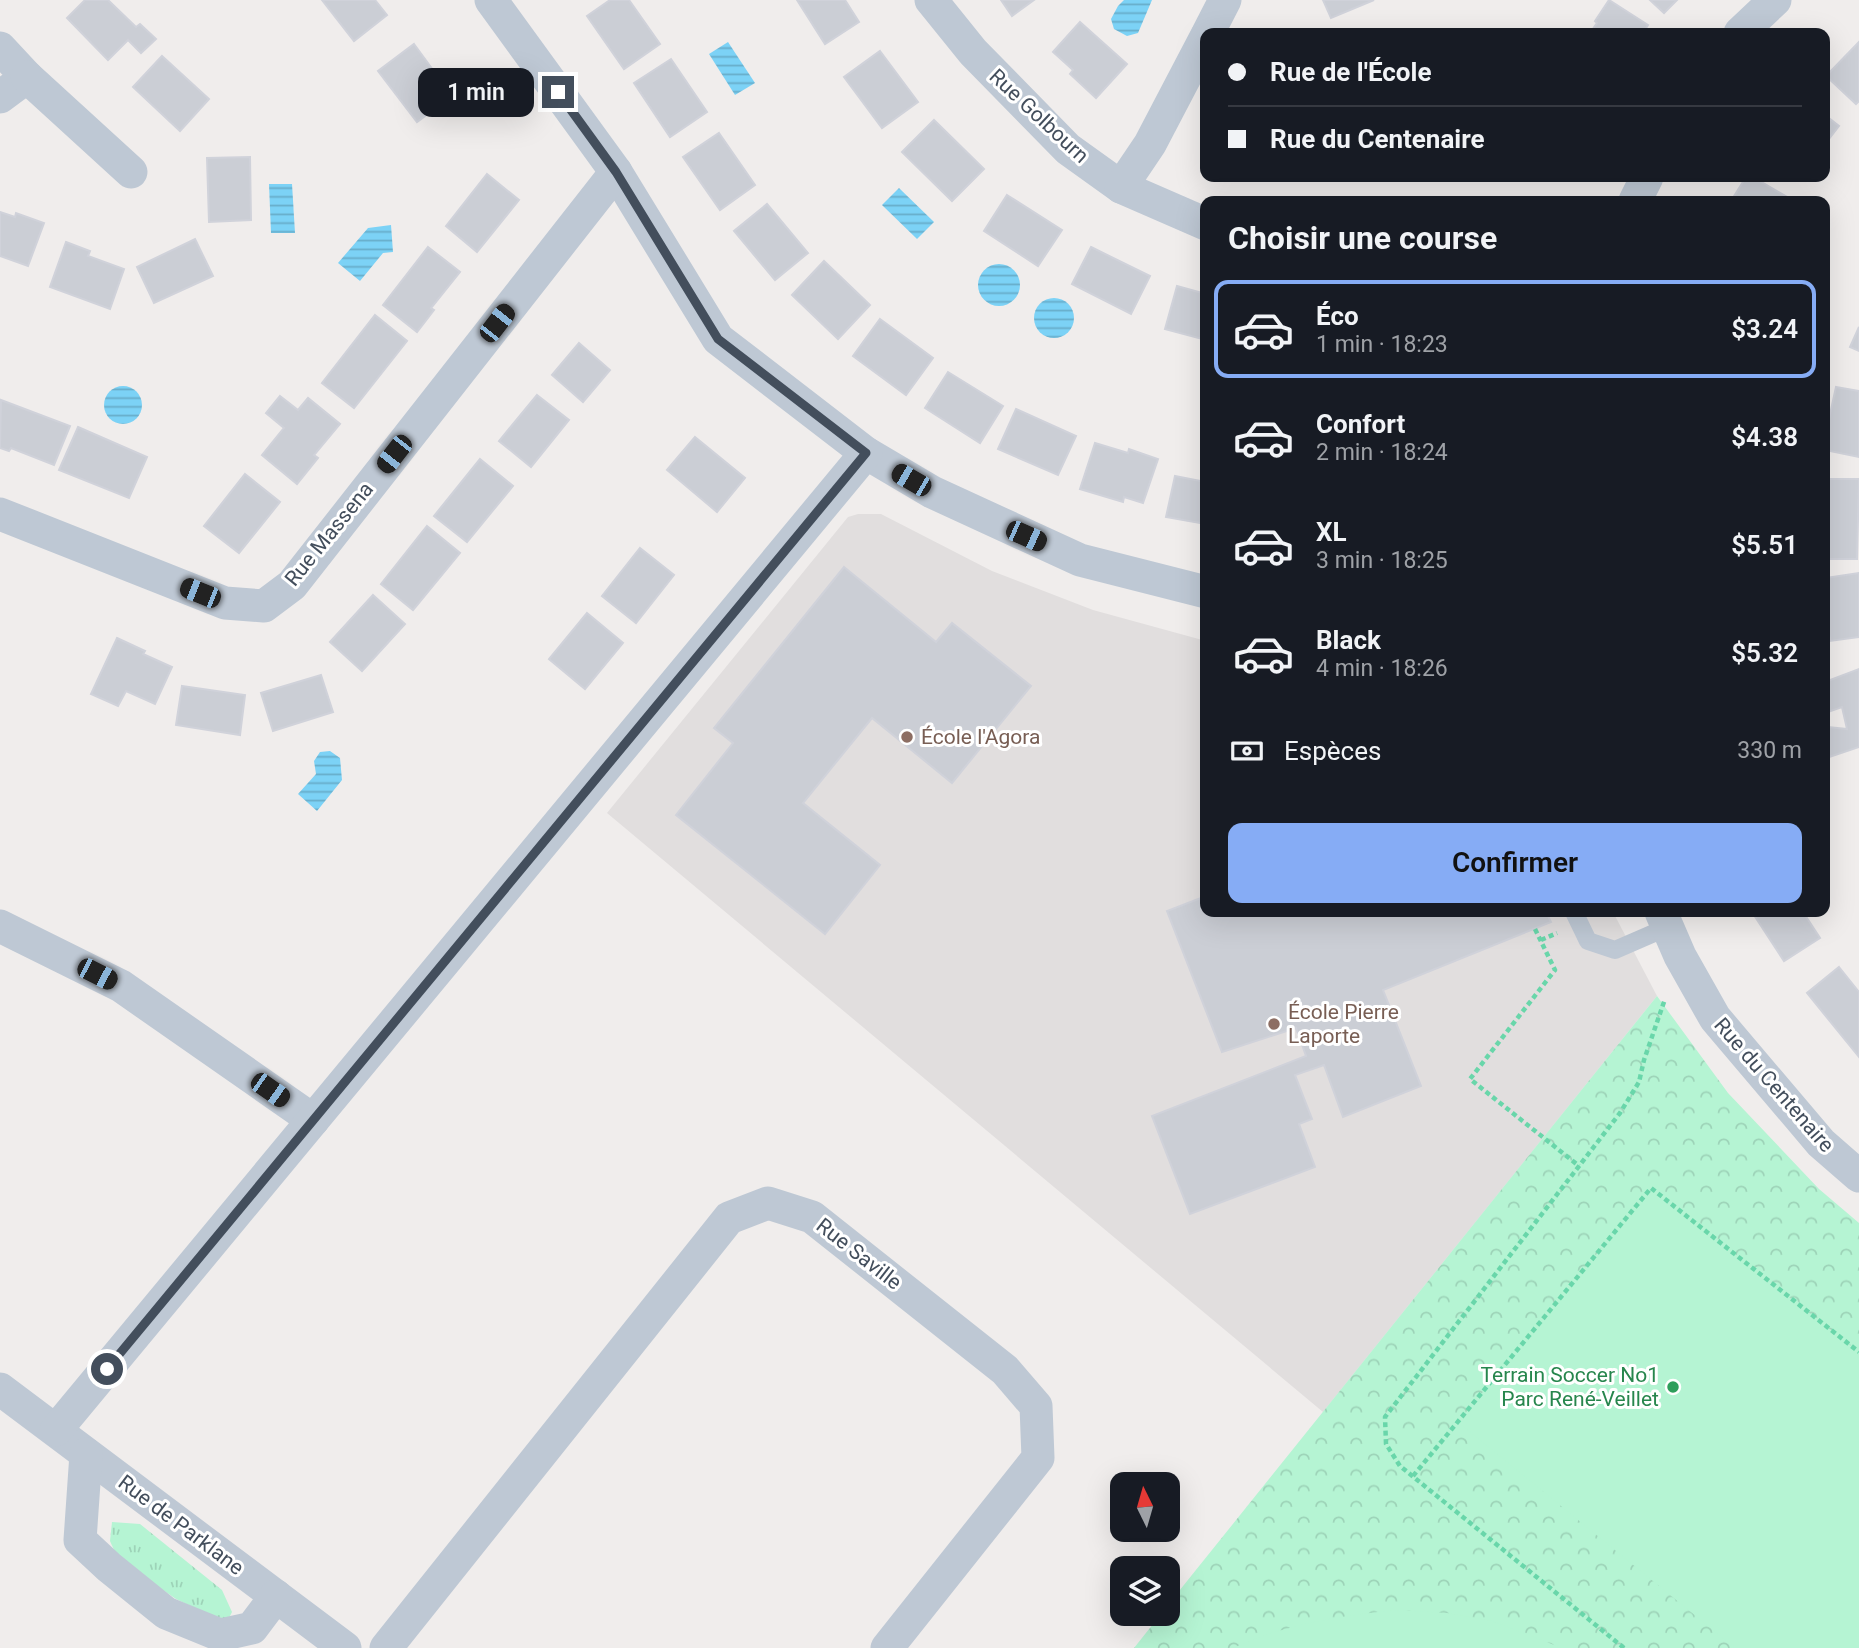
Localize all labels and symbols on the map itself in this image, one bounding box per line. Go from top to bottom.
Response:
street label: Rue Golbourn [985,64,1093,168]
callout: 1 min [418,68,534,116]
route end [542,76,574,108]
car [476,300,519,346]
car [373,431,416,477]
car [888,460,935,500]
street label: Rue Massena [280,477,378,591]
car [1003,518,1050,554]
car [177,575,224,611]
place label: École l'Agora [921,725,1040,749]
marker: École l'Agora [899,729,915,745]
car [74,955,121,993]
place label: École Pierre Laporte [1288,1000,1399,1048]
street label: Rue du Centenaire [1709,1013,1839,1157]
marker: École Pierre Laporte [1266,1016,1282,1032]
car [247,1069,294,1111]
street label: Rue Saville [812,1213,906,1295]
route start [91,1353,123,1385]
place label: Terrain Soccer No1 Parc René-Veillet [1481,1363,1659,1411]
marker: Terrain Soccer No1 Parc René-Veillet [1665,1379,1681,1395]
street label: Rue de Parklane [114,1470,248,1580]
north arrow [1110,1472,1180,1542]

